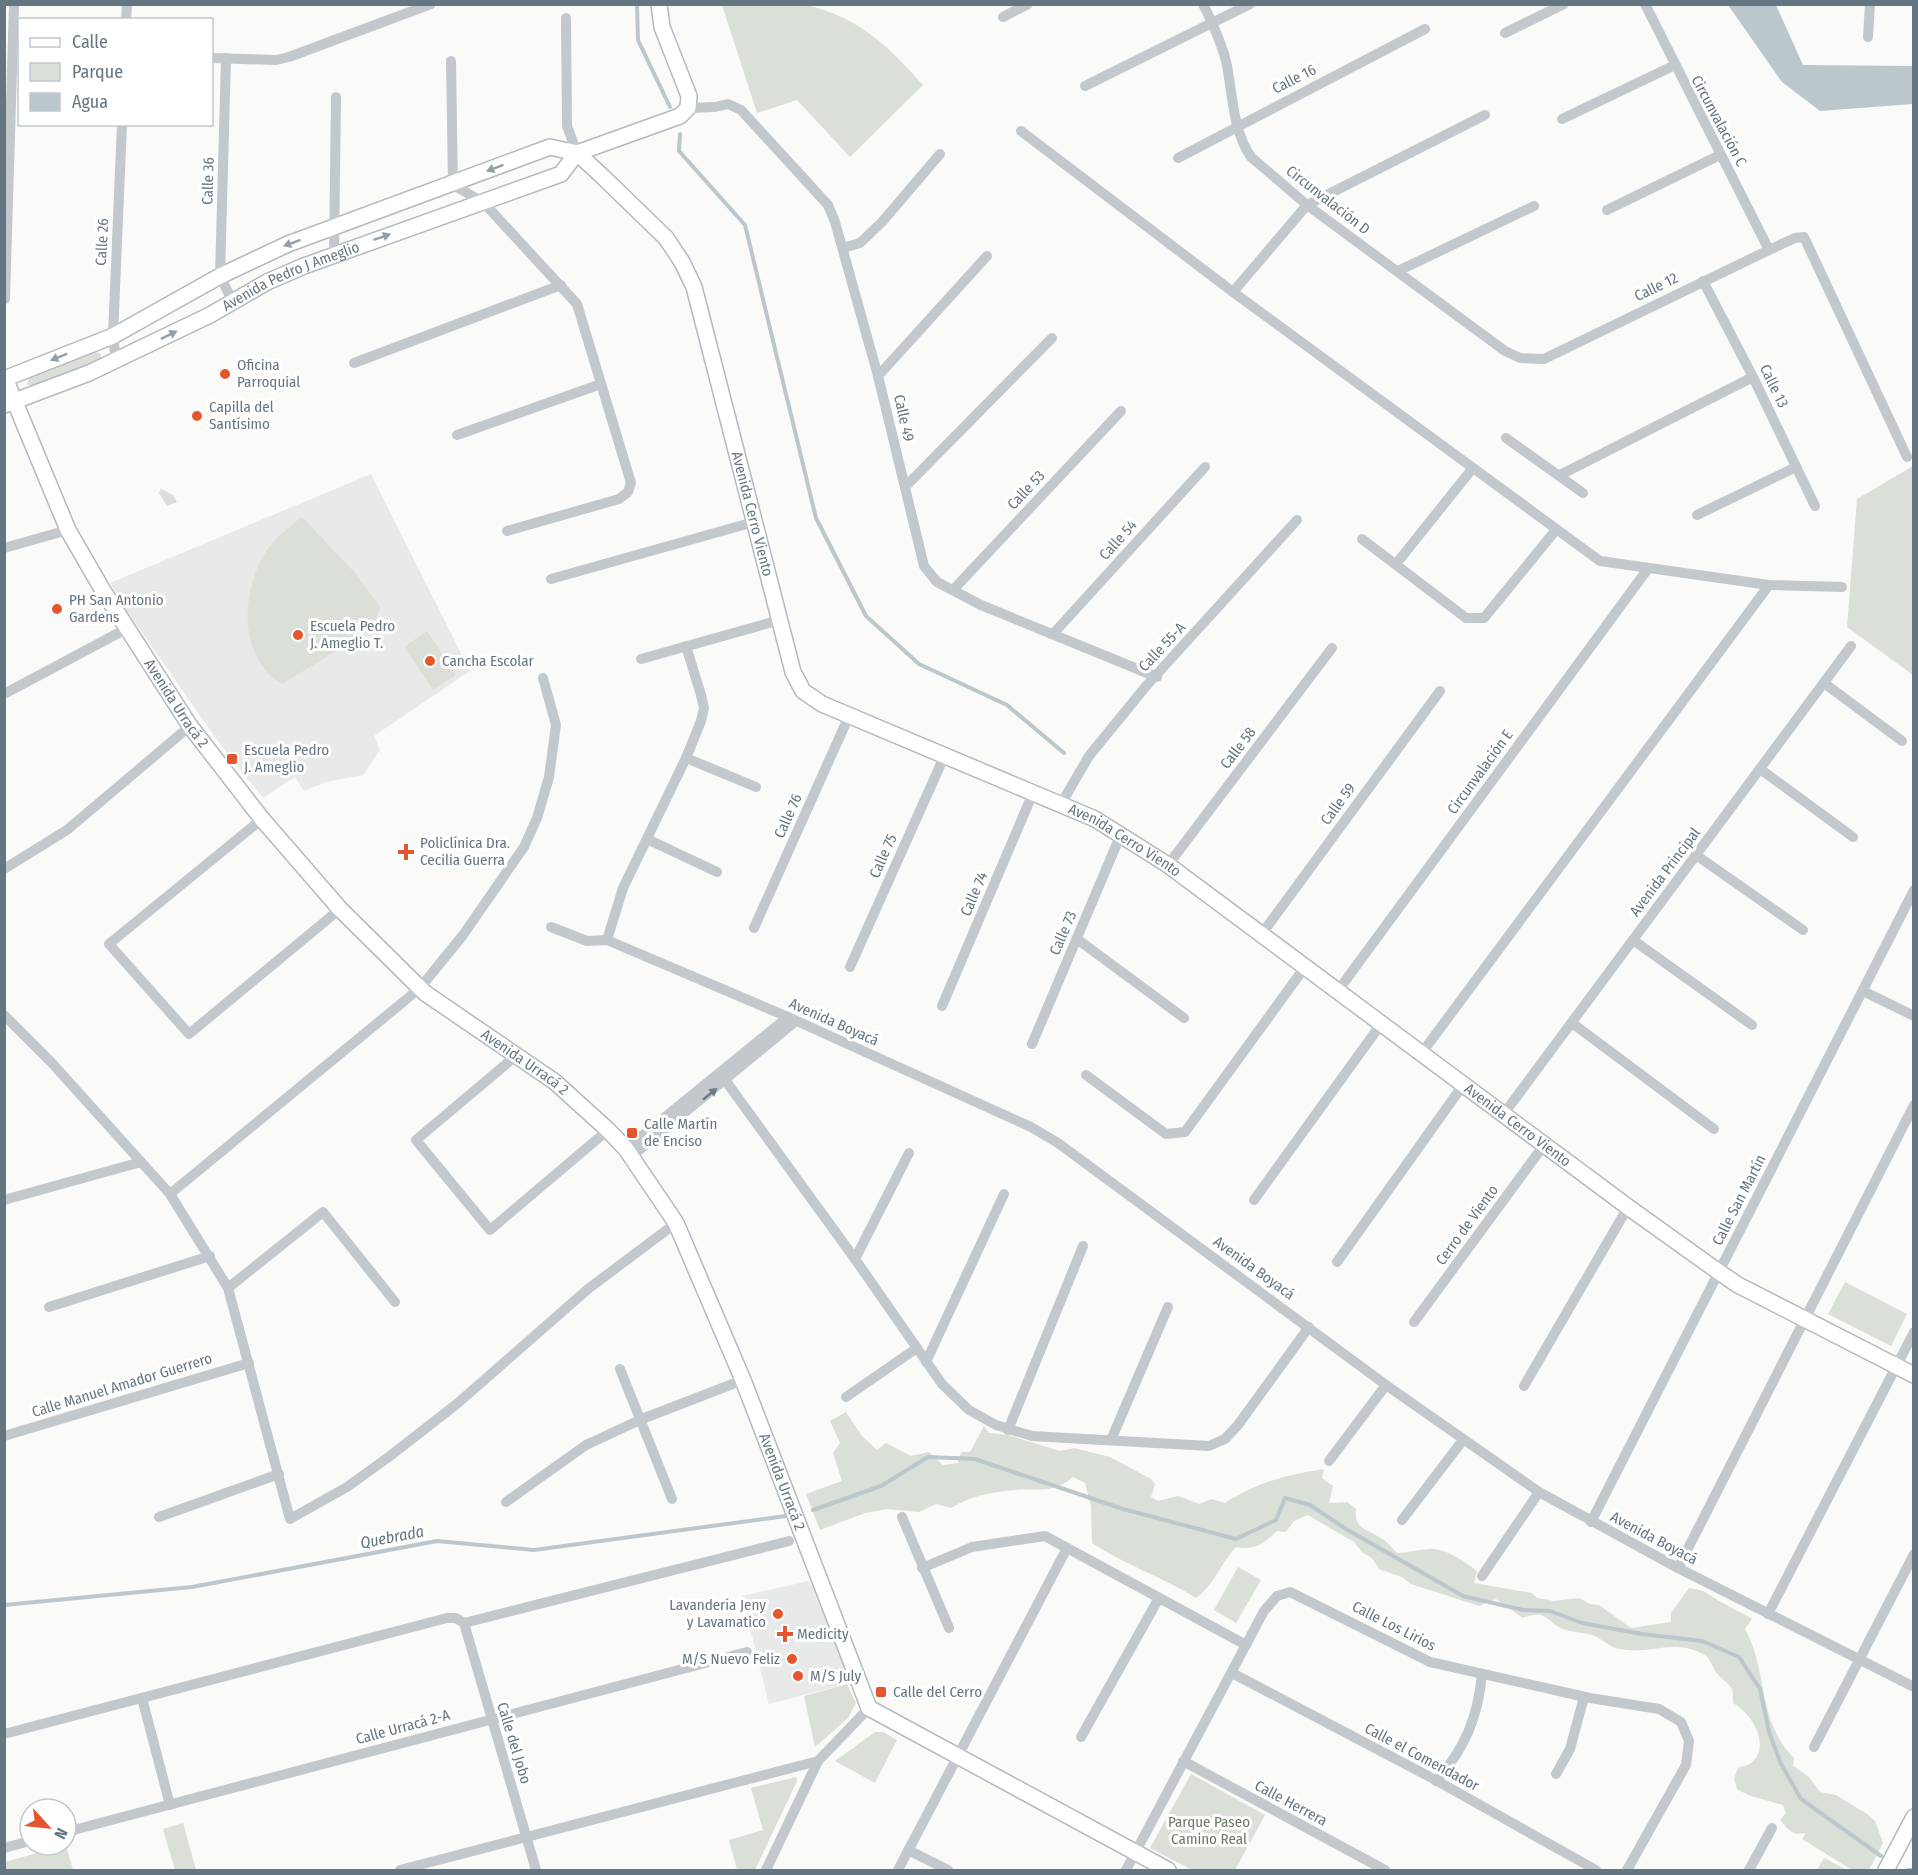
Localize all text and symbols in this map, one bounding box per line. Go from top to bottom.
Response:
legend [18,18,213,126]
text: Calle [72,31,108,53]
street label: Calle 16 [1269,60,1319,98]
text: Parque [72,61,123,83]
street label: Circunvalación C [1688,73,1751,170]
text: Agua [72,91,108,113]
street label: Calle 36 [198,157,218,205]
street label: Circunvalación D [1283,162,1373,238]
one-way arrow [486,164,504,173]
street label: Calle 26 [92,218,112,266]
one-way arrow [373,232,391,242]
street label: Avenida Pedro J Ameglio [219,238,362,315]
one-way arrow [283,238,301,248]
street label: Calle 12 [1631,269,1681,305]
one-way arrow [161,331,178,340]
one-way arrow [50,353,68,362]
place label: Oficina Parroquial [237,356,300,391]
street label: Calle 13 [1756,361,1792,411]
marker: Oficina Parroquial [218,367,232,381]
street label: Calle 49 [890,393,918,443]
place label: Capilla del Santísimo [209,398,274,433]
marker: Capilla del Santísimo [190,409,204,423]
street label: Avenida Cerro Viento [728,450,777,578]
street label: Calle 53 [1003,467,1049,513]
street label: Calle 54 [1095,516,1141,564]
place label: PH San Antonio Gardens [69,591,164,626]
marker: PH San Antonio Gardens [50,602,64,616]
place label: Escuela Pedro J. Ameglio T. [310,617,395,652]
street label: Calle 55-A [1135,619,1189,675]
marker: Escuela Pedro J. Ameglio T. [291,628,305,642]
place label: Cancha Escolar [442,652,535,670]
marker: Cancha Escolar [423,654,437,668]
street label: Avenida Urracá 2 [140,656,213,751]
street label: Calle 58 [1216,723,1260,773]
street label: Circunvalación E [1443,726,1517,818]
place label: Escuela Pedro J. Ameglio [244,741,329,776]
marker: Escuela Pedro J. Ameglio [225,752,239,766]
street label: Calle 59 [1317,780,1359,828]
street label: Calle 76 [770,791,806,841]
street label: Avenida Cerro Viento [1066,800,1185,881]
street label: Avenida Principal [1626,824,1704,920]
street label: Calle 75 [865,831,901,881]
place label: Policlínica Dra. Cecilia Guerra [420,834,510,869]
marker: Policlínica Dra. Cecilia Guerra [397,843,415,861]
street label: Calle 74 [957,869,991,919]
street label: Calle 73 [1046,908,1080,958]
street label: Avenida Boyacá [786,994,882,1050]
street label: Avenida Urracá 2 [478,1025,572,1099]
street label: Avenida Cerro Viento [1461,1080,1575,1171]
one-way arrow [703,1088,718,1100]
place label: Calle Martín de Enciso [644,1115,717,1150]
marker: Calle Martín de Enciso [625,1126,639,1140]
street label: Calle San Martín [1708,1152,1770,1248]
street label: Cerro de Viento [1432,1181,1502,1269]
street label: Avenida Boyacá [1210,1233,1298,1303]
street label: Calle Manuel Amador Guerrero [30,1349,214,1421]
street label: Avenida Urracá 2 [755,1431,809,1533]
street label: Avenida Boyacá [1607,1508,1701,1568]
water label: Quebrada [359,1522,425,1552]
place label: Lavandería Jeny y Lavamatico [669,1596,766,1631]
street label: Calle Los Lirios [1349,1597,1439,1655]
marker: Lavandería Jeny y Lavamatico [771,1607,785,1621]
place label: Medicity [797,1625,849,1643]
marker: Medicity [778,1627,792,1641]
place label: M/S Nuevo Feliz [682,1650,780,1668]
marker: M/S Nuevo Feliz [785,1652,799,1666]
place label: M/S July [810,1667,861,1685]
marker: M/S July [791,1669,805,1683]
place label: Calle del Cerro [893,1683,982,1701]
marker: Calle del Cerro [874,1685,888,1699]
street label: Calle del Jobo [493,1700,535,1786]
street label: Calle Urracá 2-A [354,1706,452,1748]
street label: Calle el Comendador [1362,1719,1483,1795]
street label: Calle Herrera [1252,1776,1330,1830]
north arrow [18,1797,78,1857]
park label: Parque Paseo Camino Real [1168,1813,1250,1848]
text: N [50,1825,72,1842]

